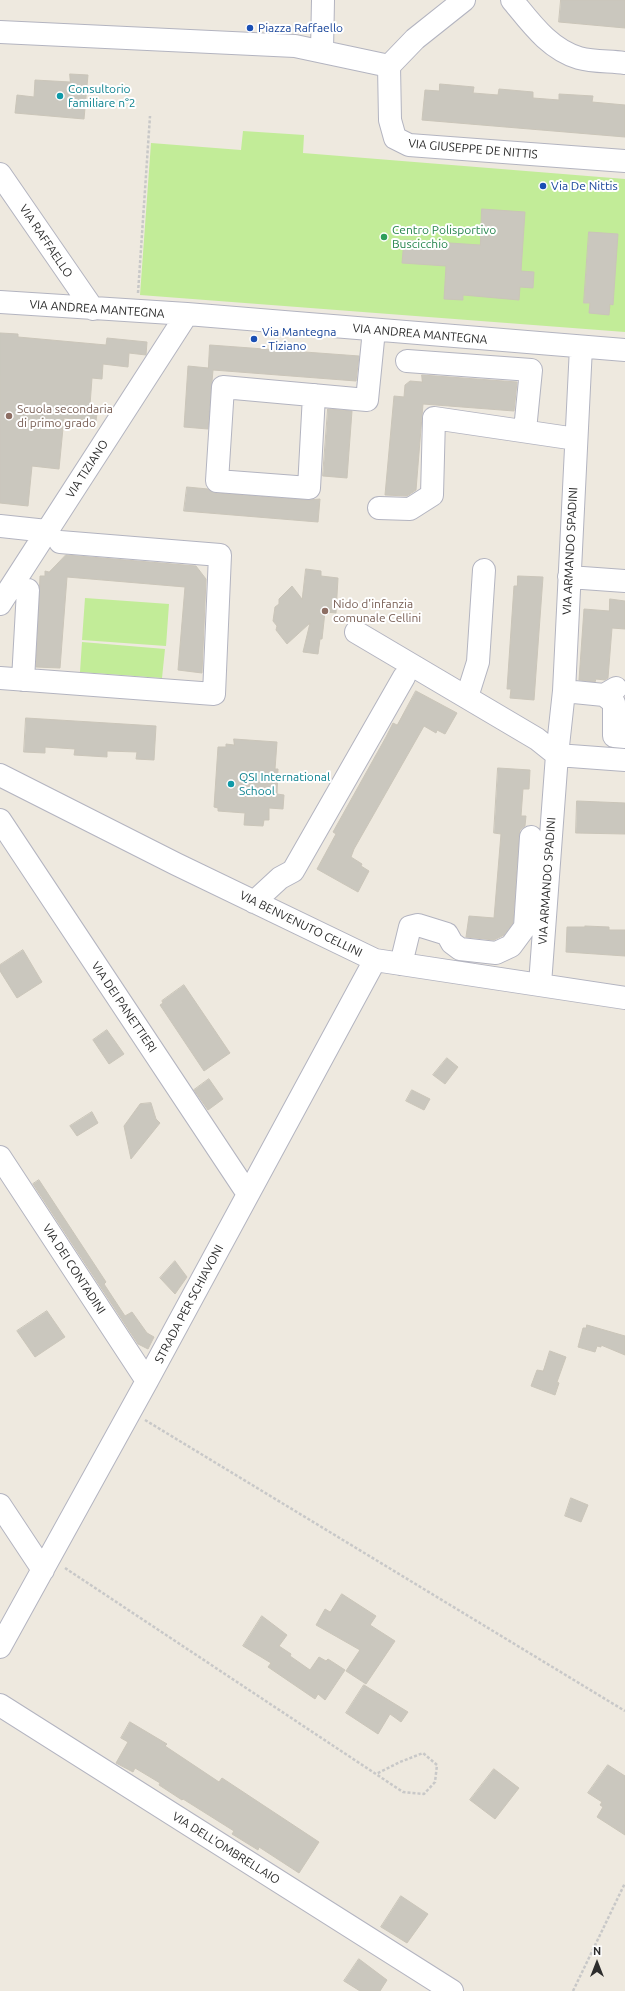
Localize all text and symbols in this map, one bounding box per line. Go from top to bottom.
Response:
place label: Piazza Raffaello [258,21,343,35]
marker: Piazza Raffaello [245,23,255,33]
place label: Consultorio familiare n°2 [68,82,136,110]
marker: Consultorio familiare n°2 [55,91,65,101]
street label: VIA GIUSEPPE DE NITTIS [408,136,538,162]
place label: Via De Nittis [551,179,618,193]
marker: Via De Nittis [538,181,548,191]
street label: VIA RAFFAELLO [16,202,76,280]
place label: Centro Polisportivo Buscicchio [392,223,496,251]
marker: Centro Polisportivo Buscicchio [379,232,389,242]
street label: VIA ANDREA MANTEGNA [29,297,165,321]
street label: VIA ANDREA MANTEGNA [352,321,488,347]
place label: Via Mantegna - Tiziano [262,325,337,353]
marker: Via Mantegna - Tiziano [249,334,259,344]
place label: Scuola secondaria di primo grado [17,402,113,430]
marker: Scuola secondaria di primo grado [4,411,14,421]
street label: VIA TIZIANO [63,437,111,501]
street label: VIA ARMANDO SPADINI [559,487,581,615]
place label: Nido d'infanzia comunale Cellini [333,597,421,625]
marker: Nido d'infanzia comunale Cellini [320,606,330,616]
place label: QSI International School [239,770,330,798]
marker: QSI International School [226,779,236,789]
street label: VIA ARMANDO SPADINI [535,817,559,945]
street label: VIA BENVENUTO CELLINI [237,888,365,960]
street label: VIA DEI PANETTIERI [88,959,160,1055]
street label: VIA DEI CONTADINI [40,1221,108,1317]
street label: STRADA PER SCHIAVONI [152,1242,226,1366]
street label: VIA DELL'OMBRELLAIO [169,1809,283,1887]
north arrow [577,1943,617,1983]
text: N [593,1945,601,1957]

